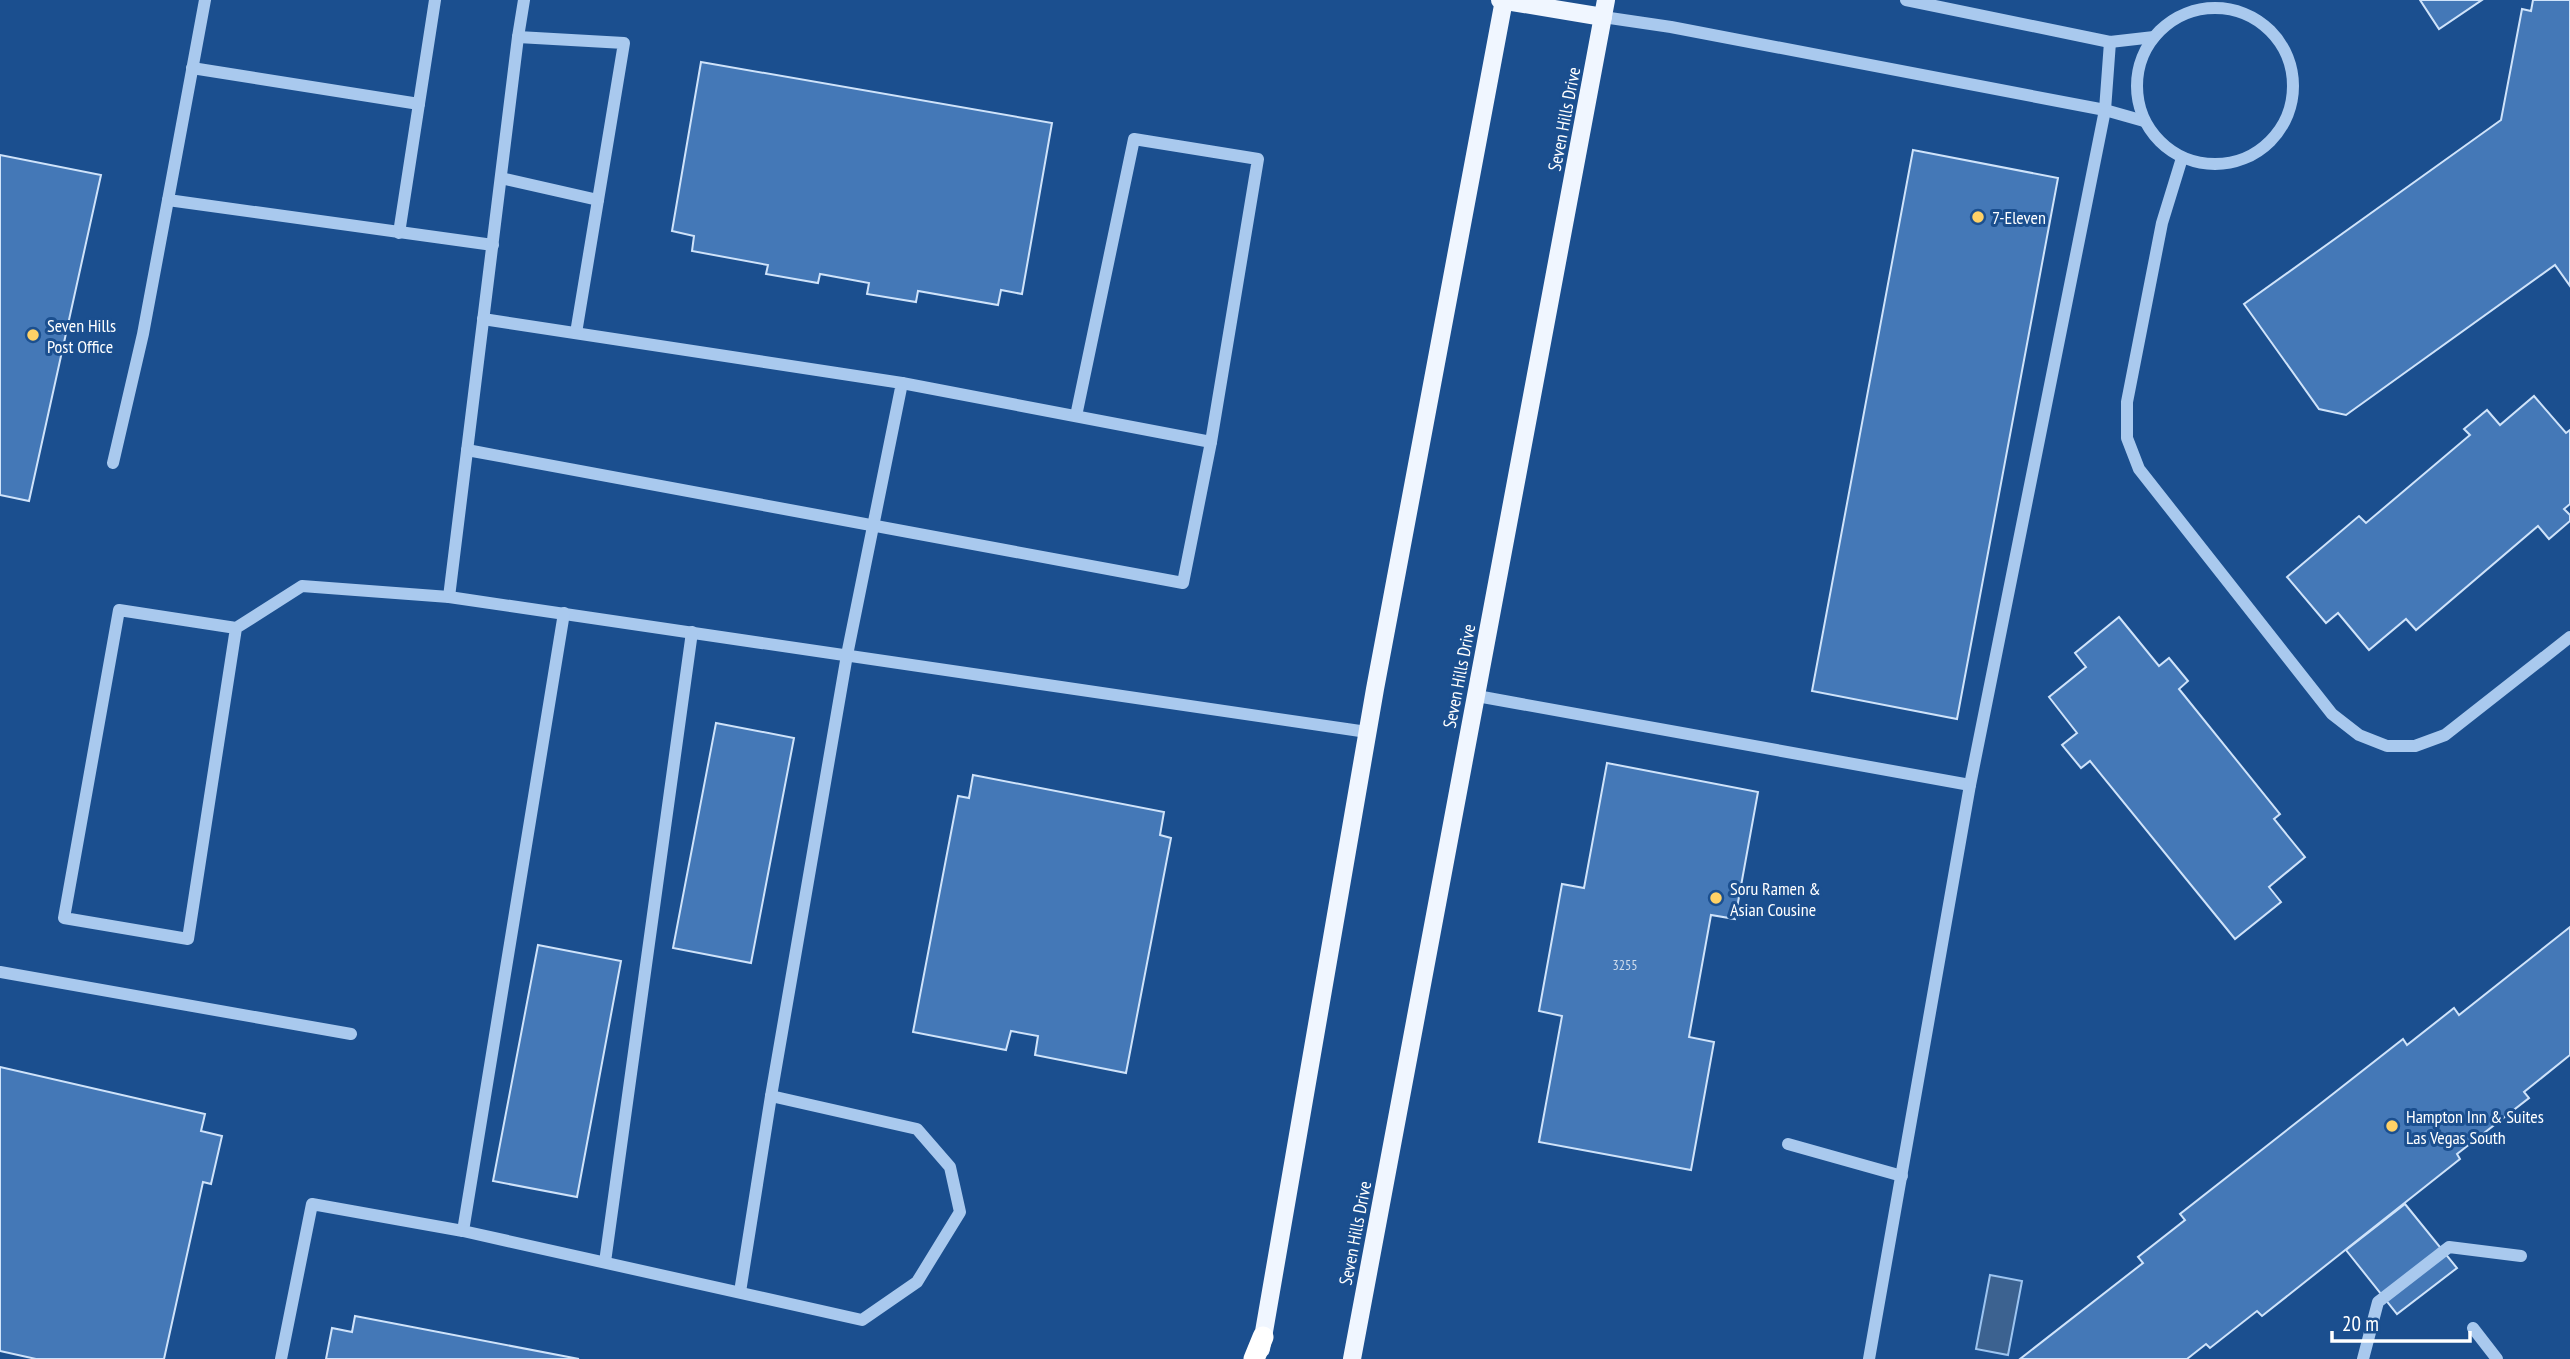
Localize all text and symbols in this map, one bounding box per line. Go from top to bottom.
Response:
street label: Seven Hills Drive [1543,65,1585,173]
place label: 7-Eleven [1992,206,2046,229]
marker: 7-Eleven [1970,209,1986,225]
place label: Seven Hills Post Office [47,314,116,358]
marker: Seven Hills Post Office [25,327,41,343]
street label: Seven Hills Drive [1438,622,1480,730]
place label: Soru Ramen & Asian Cousine [1730,877,1821,921]
marker: Soru Ramen & Asian Cousine [1708,890,1724,906]
house number: 3255 [1612,956,1638,974]
place label: Hampton Inn & Suites Las Vegas South [2406,1105,2544,1149]
marker: Hampton Inn & Suites Las Vegas South [2384,1118,2400,1134]
street label: Seven Hills Drive [1334,1179,1376,1287]
scale bar [2332,1300,2470,1344]
text: 20 m [2342,1310,2379,1337]

